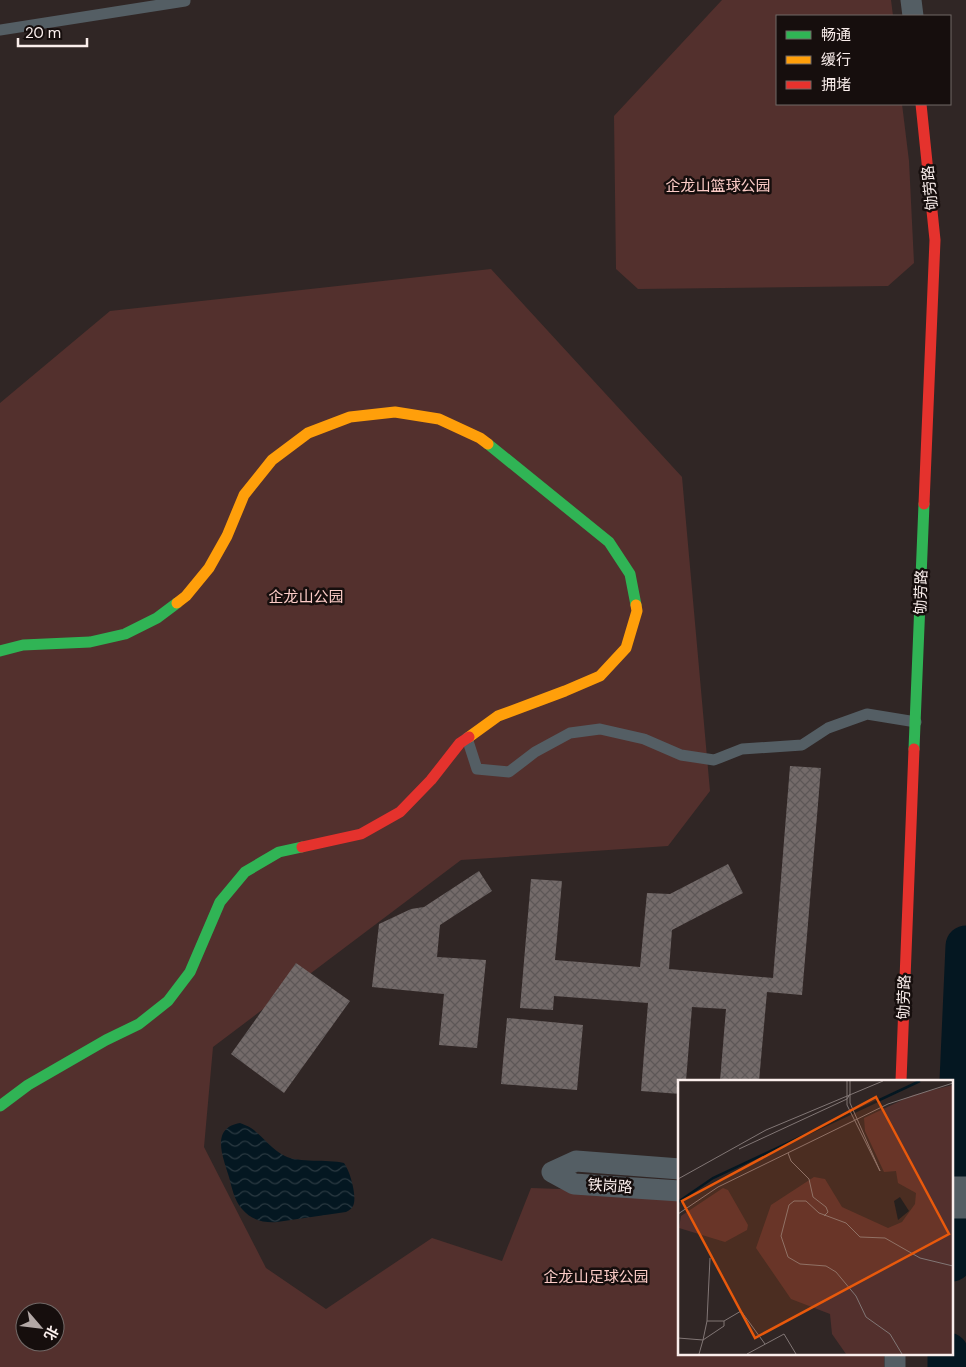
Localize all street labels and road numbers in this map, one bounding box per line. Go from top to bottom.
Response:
street label: 劬劳路 [918,165,942,211]
street label: 劬劳路 [910,569,932,615]
street label: 劬劳路 [893,974,915,1020]
street label: 铁岗路 [587,1174,633,1198]

